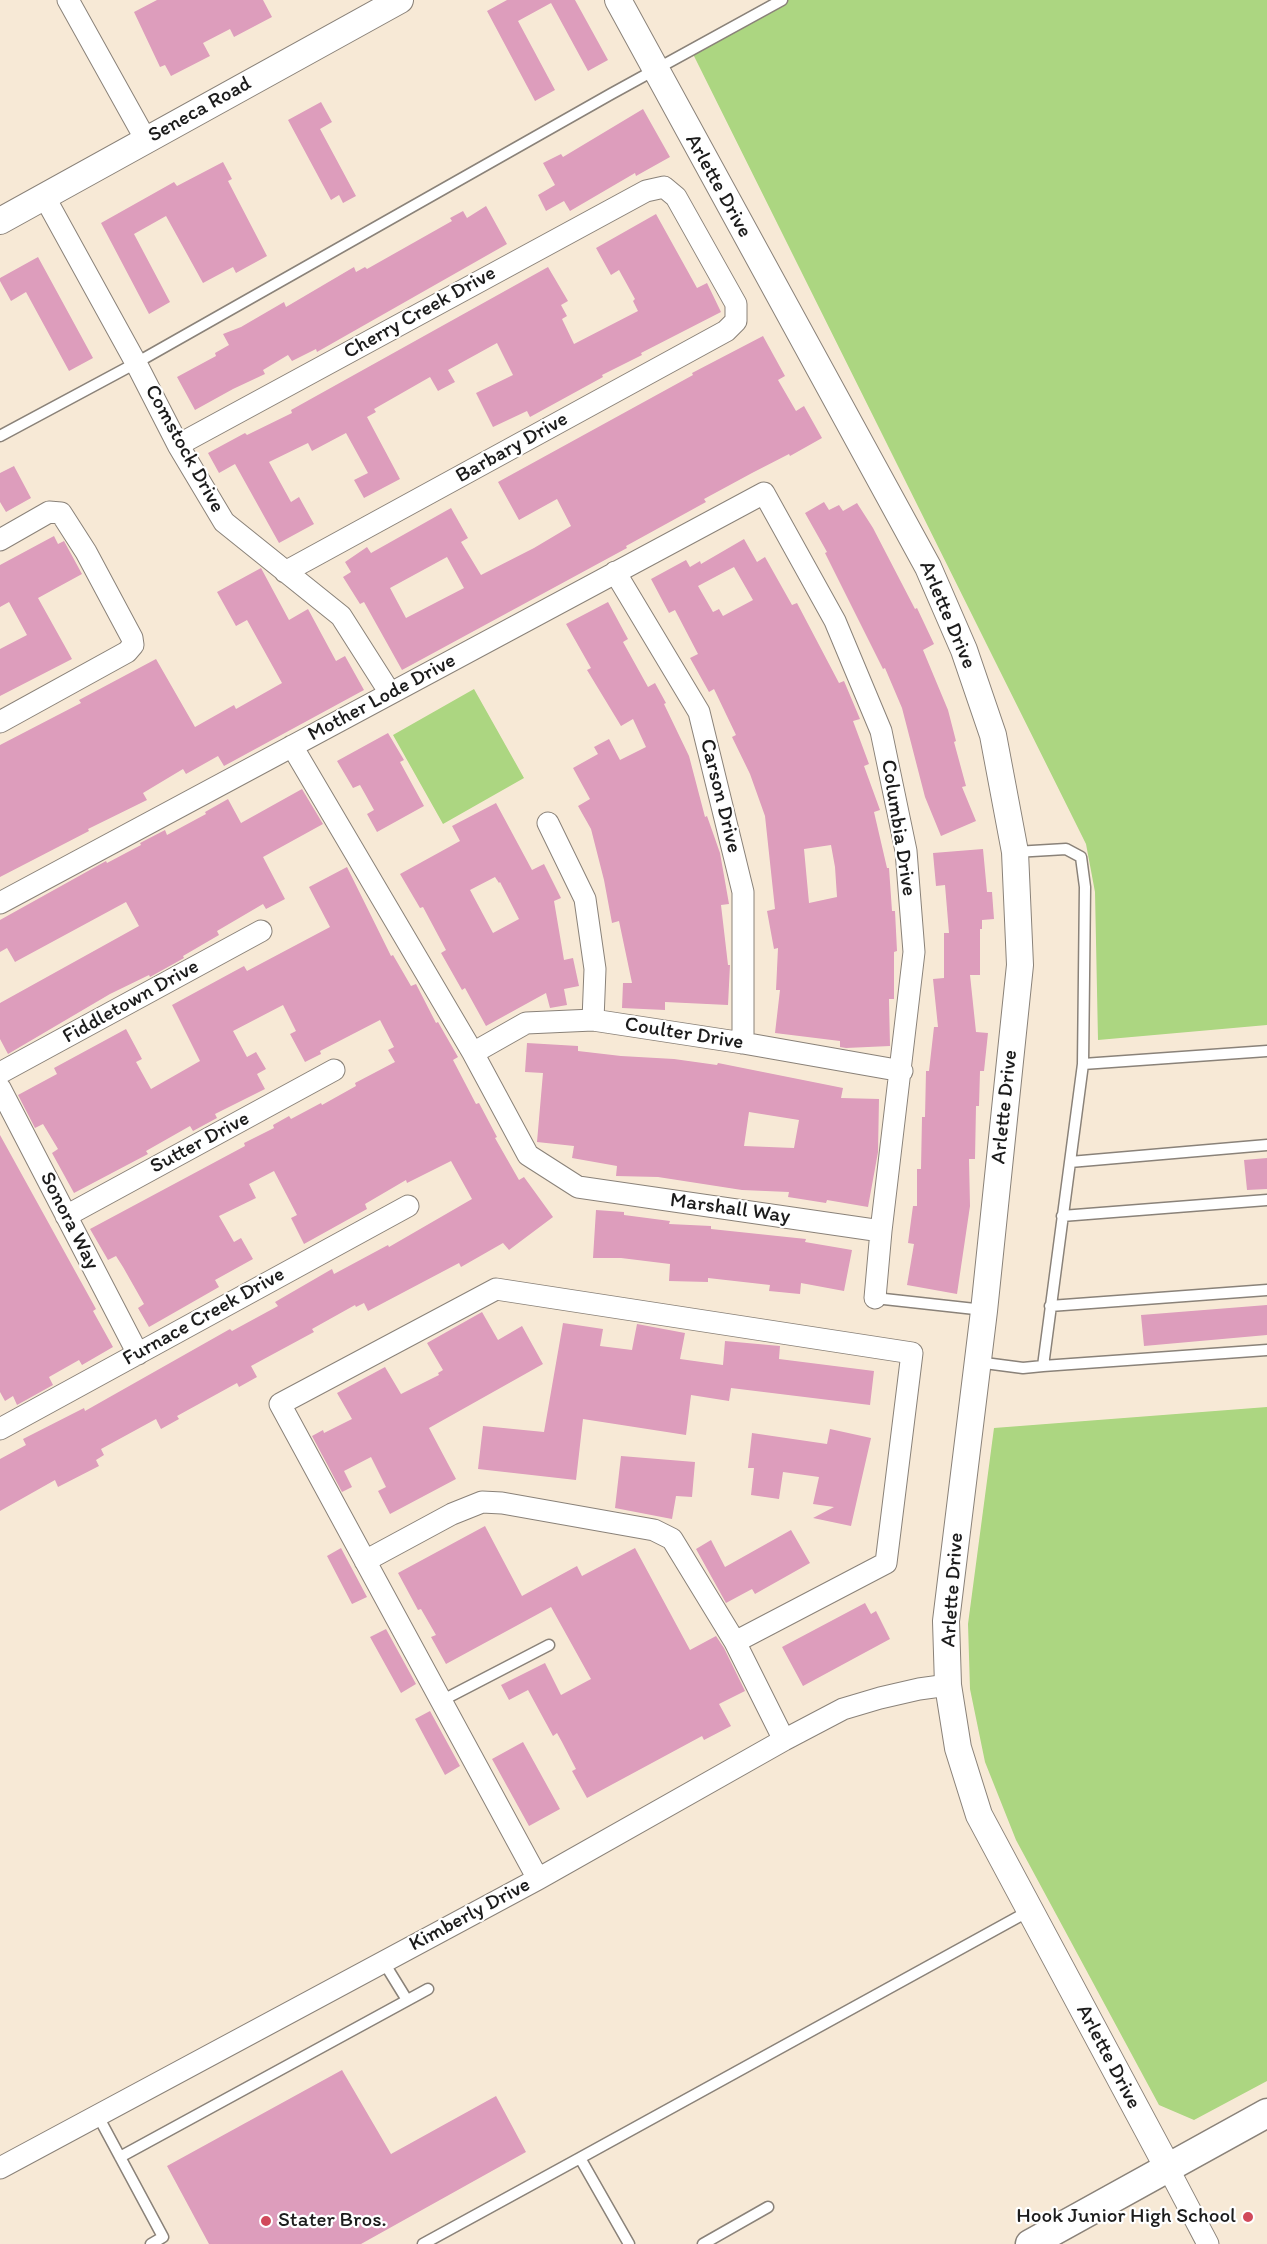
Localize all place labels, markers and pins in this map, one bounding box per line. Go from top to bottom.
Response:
place label: Hook Junior High School [1016,2204,1236,2230]
place label: Stater Bros. [278,2208,387,2234]
marker: Hook Junior High School [1241,2210,1255,2224]
marker: Stater Bros. [259,2214,273,2228]

